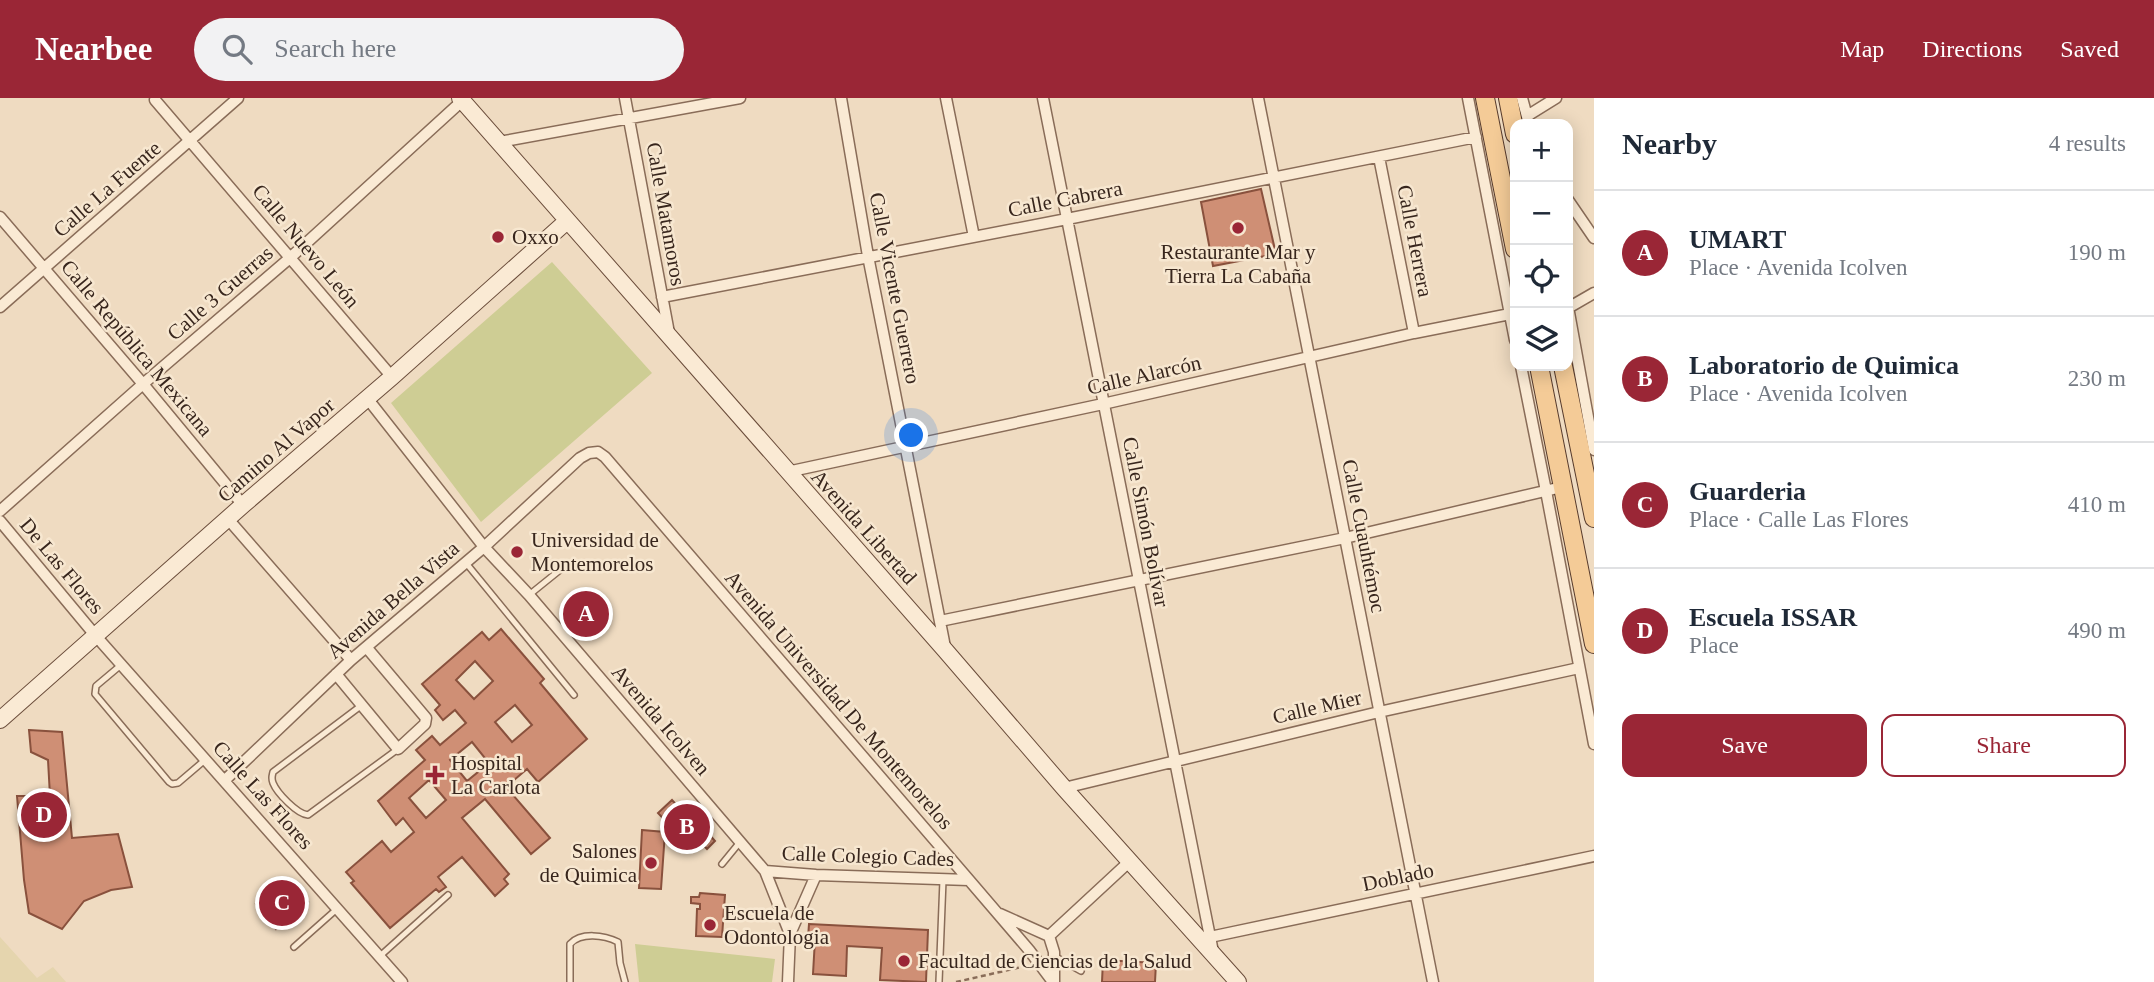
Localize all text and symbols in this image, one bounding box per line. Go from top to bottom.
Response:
search box [194,18,684,81]
icon: search [218,30,256,68]
text: Nearbee [35,31,152,67]
text: Search here [274,34,396,63]
text: Map [1840,36,1884,62]
text: Directions [1922,36,2022,62]
text: Saved [2060,36,2119,62]
map controls [1510,119,1573,371]
button: + [1510,119,1573,182]
text: Nearby [1622,127,1717,160]
text: 4 results [2049,131,2126,156]
street label: Calle La Fuente [49,136,165,242]
street label: Calle Matamoros [642,140,690,288]
street label: Calle Cabrera [1006,176,1125,222]
street label: Calle Nuevo León [247,179,365,313]
button: − [1510,182,1573,245]
street label: Calle Herrera [1392,183,1438,300]
street label: Calle Vicente Guerrero [865,190,925,386]
marker: Restaurante Mar y Tierra La Cabaña [1230,220,1246,236]
place label: Oxxo [512,225,559,249]
text: UMART [1689,225,1786,254]
marker: Oxxo [490,229,506,245]
place label: Restaurante Mar y Tierra La Cabaña [1160,240,1316,288]
text: A [1637,240,1653,265]
text: 190 m [2068,240,2126,265]
street label: Calle 3 Guerras [162,241,278,345]
button: locate [1510,245,1573,308]
street label: Calle República Mexicana [56,255,218,442]
text: Place · Avenida Icolven [1689,255,1908,280]
button: layers [1510,308,1573,371]
street label: Calle Alarcón [1085,350,1204,400]
text: Laboratorio de Quimica [1689,351,1959,380]
text: B [1637,366,1653,391]
text: 230 m [2068,366,2126,391]
text: Place · Avenida Icolven [1689,381,1908,406]
street label: Camino Al Vapor [213,393,339,507]
your location [894,418,928,452]
street label: Calle Simón Bolívar [1118,435,1174,609]
street label: Calle Cuauhtémoc [1337,457,1391,615]
street label: Avenida Libertad [806,465,922,590]
text: Guarderia [1689,477,1806,506]
text: C [1637,492,1653,517]
text: 410 m [2068,492,2126,517]
text: Place · Calle Las Flores [1689,507,1909,532]
street label: De Las Flores [15,513,109,619]
place label: Universidad de Montemorelos [531,528,659,576]
street label: Avenida Bella Vista [322,536,464,664]
marker: Universidad de Montemorelos [509,544,525,560]
street label: Avenida Universidad De Montemorelos [720,566,958,834]
pin: A [563,588,609,640]
text: Escuela ISSAR [1689,603,1857,632]
text: D [1637,618,1653,643]
text: 490 m [2068,618,2126,643]
text: Place [1689,633,1739,658]
street label: Avenida Icolven [607,660,716,780]
street label: Calle Mier [1270,685,1364,729]
button: Save [1622,714,1867,777]
button: Share [1881,714,2126,777]
street label: Calle Las Flores [208,736,318,854]
place label: Hospital La Carlota [451,751,541,799]
marker: Hospital La Carlota [425,765,445,785]
pin: D [21,789,67,841]
pin: B [664,801,710,853]
place label: Salones de Quimica [540,839,638,887]
street label: Calle Colegio Cades [781,841,955,871]
marker: Salones de Quimica [643,855,659,871]
street label: Doblado [1360,858,1436,896]
pin: C [259,877,305,929]
place label: Escuela de Odontologia [724,901,830,949]
marker: Escuela de Odontologia [702,917,718,933]
place label: Facultad de Ciencias de la Salud [918,949,1192,973]
marker: Facultad de Ciencias de la Salud [896,953,912,969]

